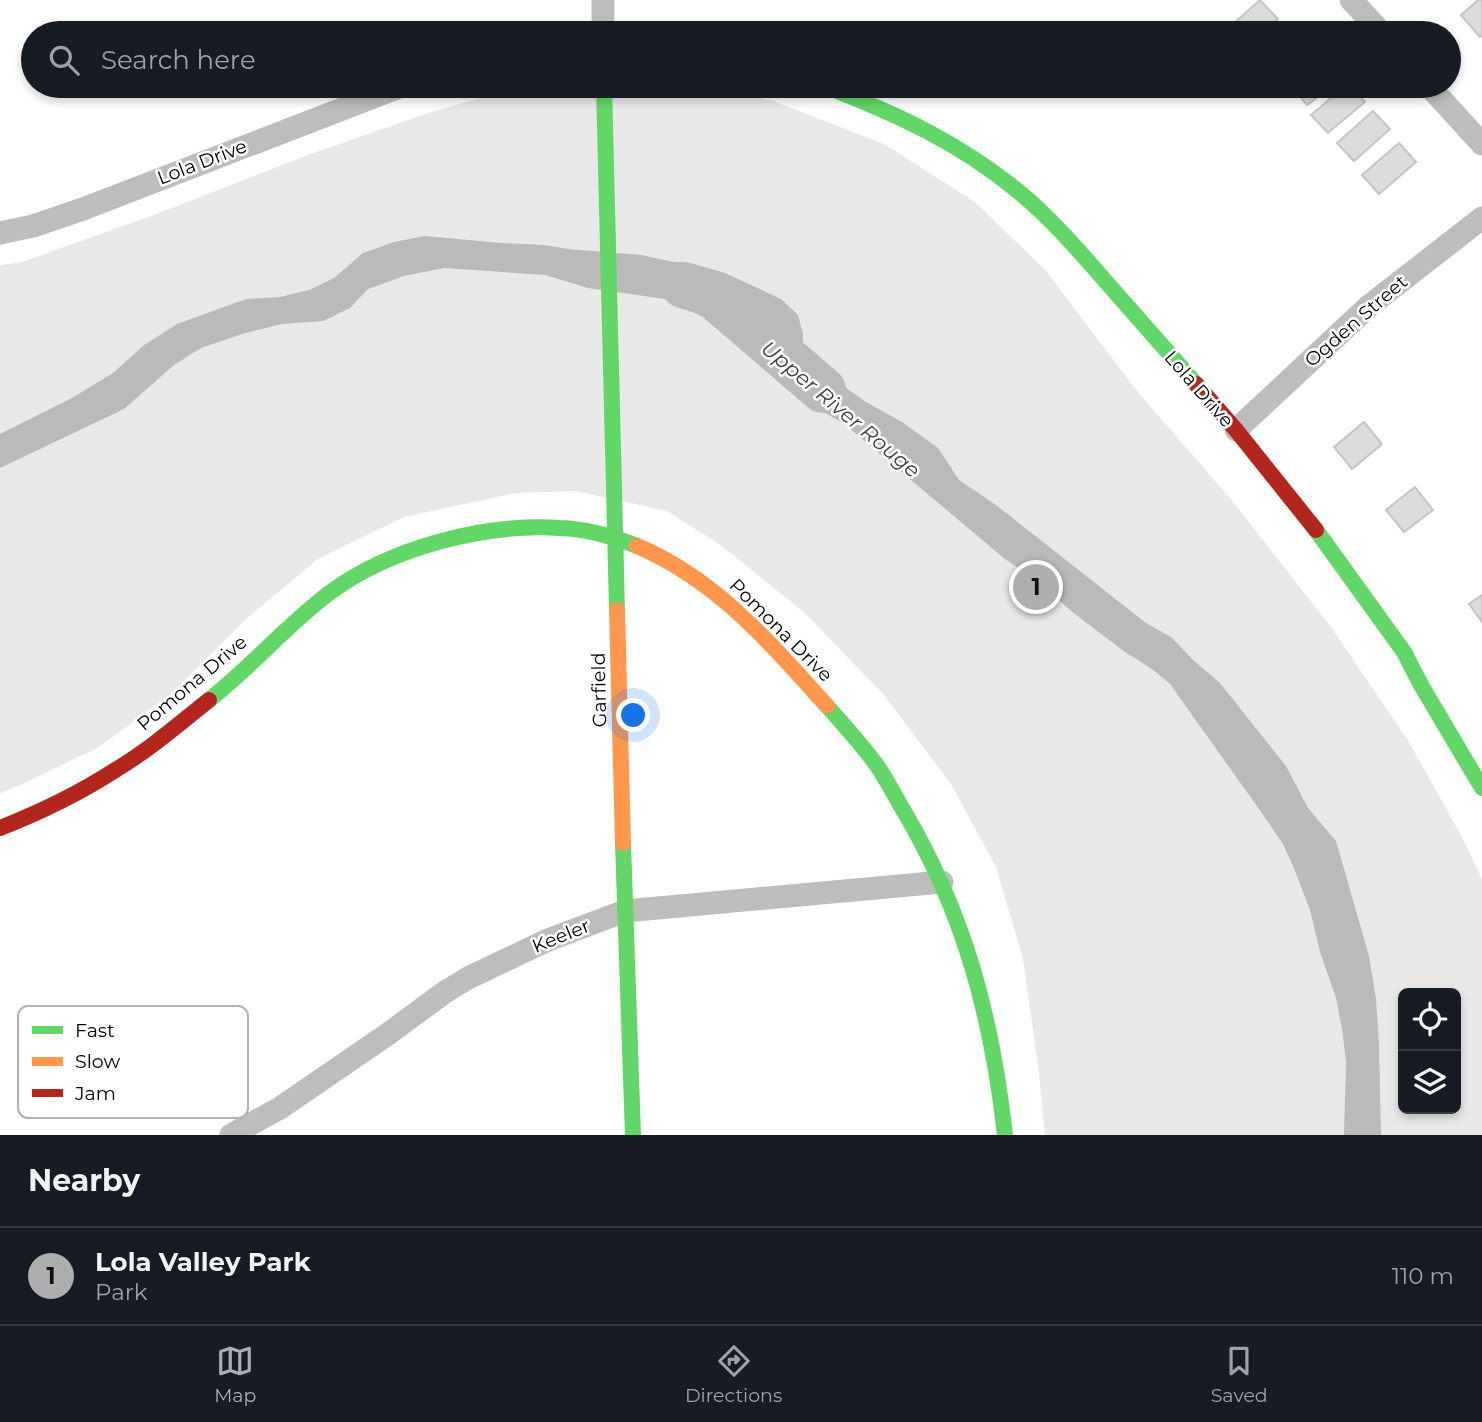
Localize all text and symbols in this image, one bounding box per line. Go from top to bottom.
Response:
search box [21,21,1461,98]
icon: search [45,41,83,79]
text: Search here [101,44,256,76]
street label: Lola Drive [154,134,250,190]
street label: Ogden Street [1300,270,1412,372]
water label: Upper River Rouge [757,335,925,483]
street label: Lola Drive [1159,346,1239,432]
pin: 1 [1013,561,1059,613]
street label: Pomona Drive [725,574,837,686]
street label: Pomona Drive [132,630,252,736]
street label: Garfield [587,652,611,728]
your location [616,698,650,732]
street label: Keeler [529,914,593,958]
map controls [1398,988,1461,1114]
button: locate [1398,988,1461,1051]
legend [18,1006,248,1118]
text: Fast [75,1019,115,1042]
text: Slow [75,1050,120,1073]
button: layers [1398,1051,1461,1114]
text: Jam [74,1082,116,1105]
text: Nearby [28,1162,140,1199]
text: Lola Valley Park [95,1246,311,1278]
text: 1 [46,1262,56,1290]
text: 110 m [1392,1262,1454,1290]
text: Park [95,1278,148,1306]
tab: Map [214,1342,256,1407]
tab: Directions [685,1342,782,1407]
tab: Saved [1211,1342,1268,1407]

